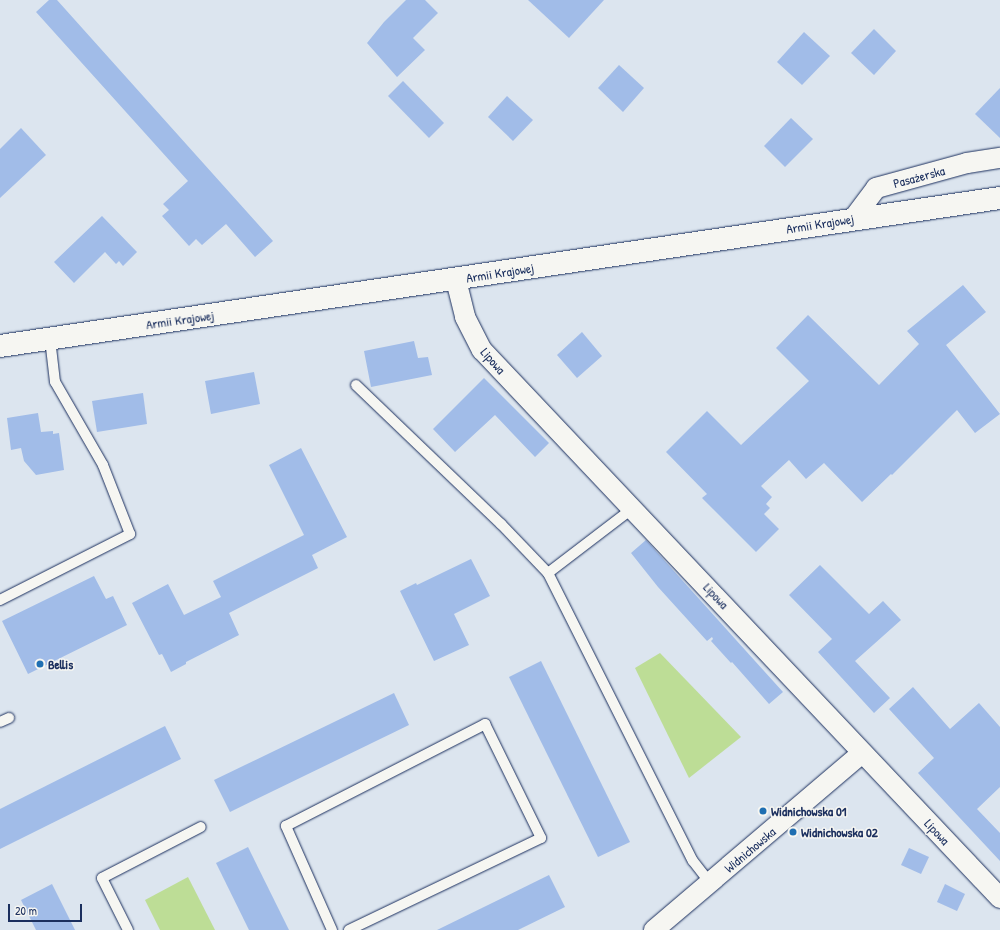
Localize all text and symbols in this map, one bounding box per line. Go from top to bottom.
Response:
street label: Pasażerska [892,163,946,191]
street label: Armii Krajowej [785,211,855,237]
street label: Armii Krajowej [465,260,535,286]
street label: Armii Krajowej [145,308,215,332]
street label: Lipowa [477,345,509,377]
street label: Lipowa [700,580,732,612]
place label: Bellis [48,656,73,672]
marker: Bellis [35,659,45,669]
place label: Widnichowska 01 [771,803,847,819]
marker: Widnichowska 01 [758,806,768,816]
street label: Lipowa [921,816,953,848]
street label: Widnichowska [721,824,779,876]
place label: Widnichowska 02 [801,824,878,840]
marker: Widnichowska 02 [788,827,798,837]
scale bar [10,896,84,922]
text: 20 m [15,902,37,919]

